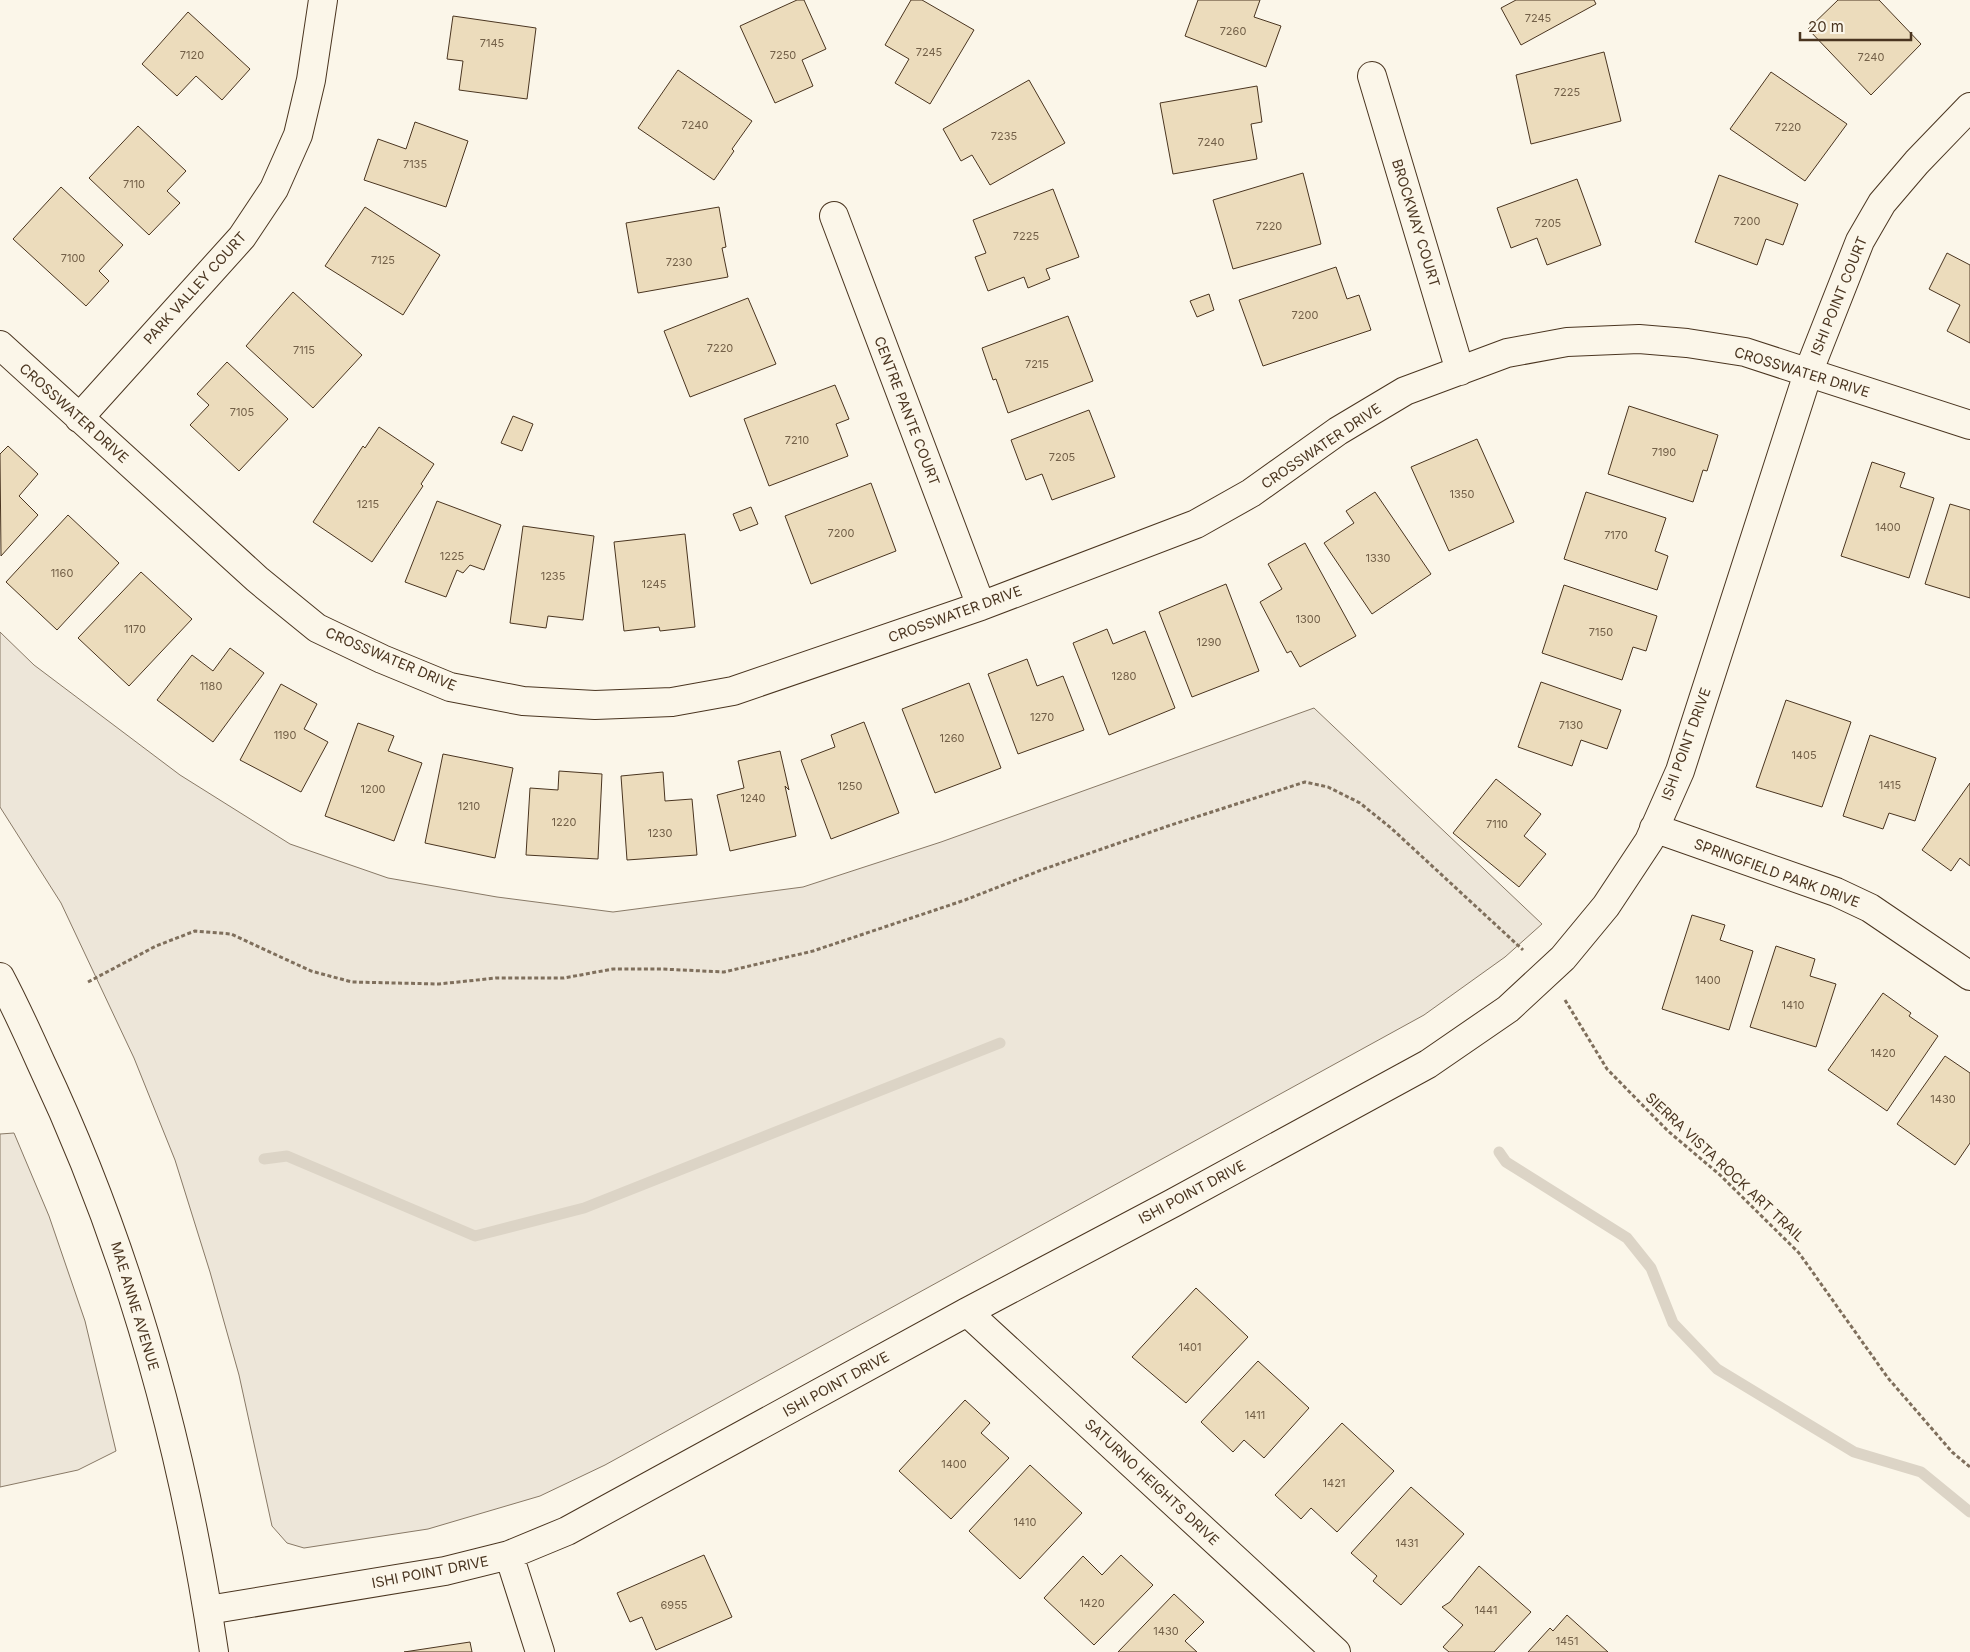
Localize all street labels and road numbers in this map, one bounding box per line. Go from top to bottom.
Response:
street label: BROCKWAY COURT [1389,157,1444,289]
street label: PARK VALLEY COURT [140,228,250,347]
street label: ISHI POINT COURT [1807,234,1870,358]
street label: CENTRE PANTE COURT [871,334,944,488]
street label: CROSSWATER DRIVE [1732,343,1872,400]
street label: CROSSWATER DRIVE [16,359,132,466]
street label: CROSSWATER DRIVE [1258,399,1384,492]
street label: CROSSWATER DRIVE [886,581,1024,646]
street label: CROSSWATER DRIVE [323,623,459,694]
street label: ISHI POINT DRIVE [1657,685,1714,803]
street label: SPRINGFIELD PARK DRIVE [1692,835,1862,910]
street label: SIERRA VISTA ROCK ART TRAIL [1642,1088,1808,1245]
street label: ISHI POINT DRIVE [1135,1156,1248,1227]
street label: MAE ANNE AVENUE [108,1239,163,1372]
street label: ISHI POINT DRIVE [780,1347,892,1420]
street label: SATURNO HEIGHTS DRIVE [1082,1415,1223,1548]
street label: ISHI POINT DRIVE [370,1552,490,1591]

